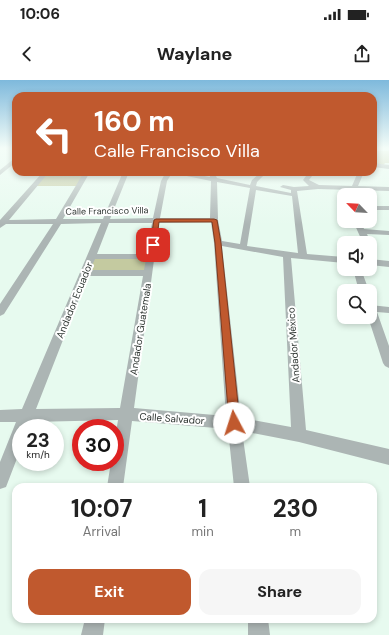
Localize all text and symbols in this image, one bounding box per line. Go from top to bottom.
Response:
text: 10:06 [20,4,60,24]
text: Waylane [157,42,232,66]
icon: back [16,43,38,65]
icon: share [351,43,373,65]
text: 160 m [94,103,175,140]
icon: left [28,108,80,160]
text: Calle Francisco Villa [94,139,260,163]
north arrow [337,188,377,228]
map controls [337,188,377,324]
street label: Calle Francisco Villa [65,204,149,218]
pin [136,228,170,262]
icon: arrive [142,234,164,256]
button: sound [337,236,377,276]
street label: Andador Ecuador [53,260,96,340]
street label: Andador Guatemala [127,282,154,376]
button: search [337,284,377,324]
street label: Andador México [284,307,303,383]
position arrow [213,402,255,444]
street label: Calle Salvador [139,410,205,427]
speed limit sign: 30 [72,419,124,471]
text: 23 [26,427,50,453]
text: km/h [26,448,50,461]
text: 10:07 [71,493,132,524]
text: 1 [198,493,207,524]
text: 230 [273,493,318,524]
text: Arrival [83,523,121,540]
text: min [191,523,214,540]
text: m [290,523,301,540]
button: Exit [28,569,191,615]
button: Share [199,569,361,615]

